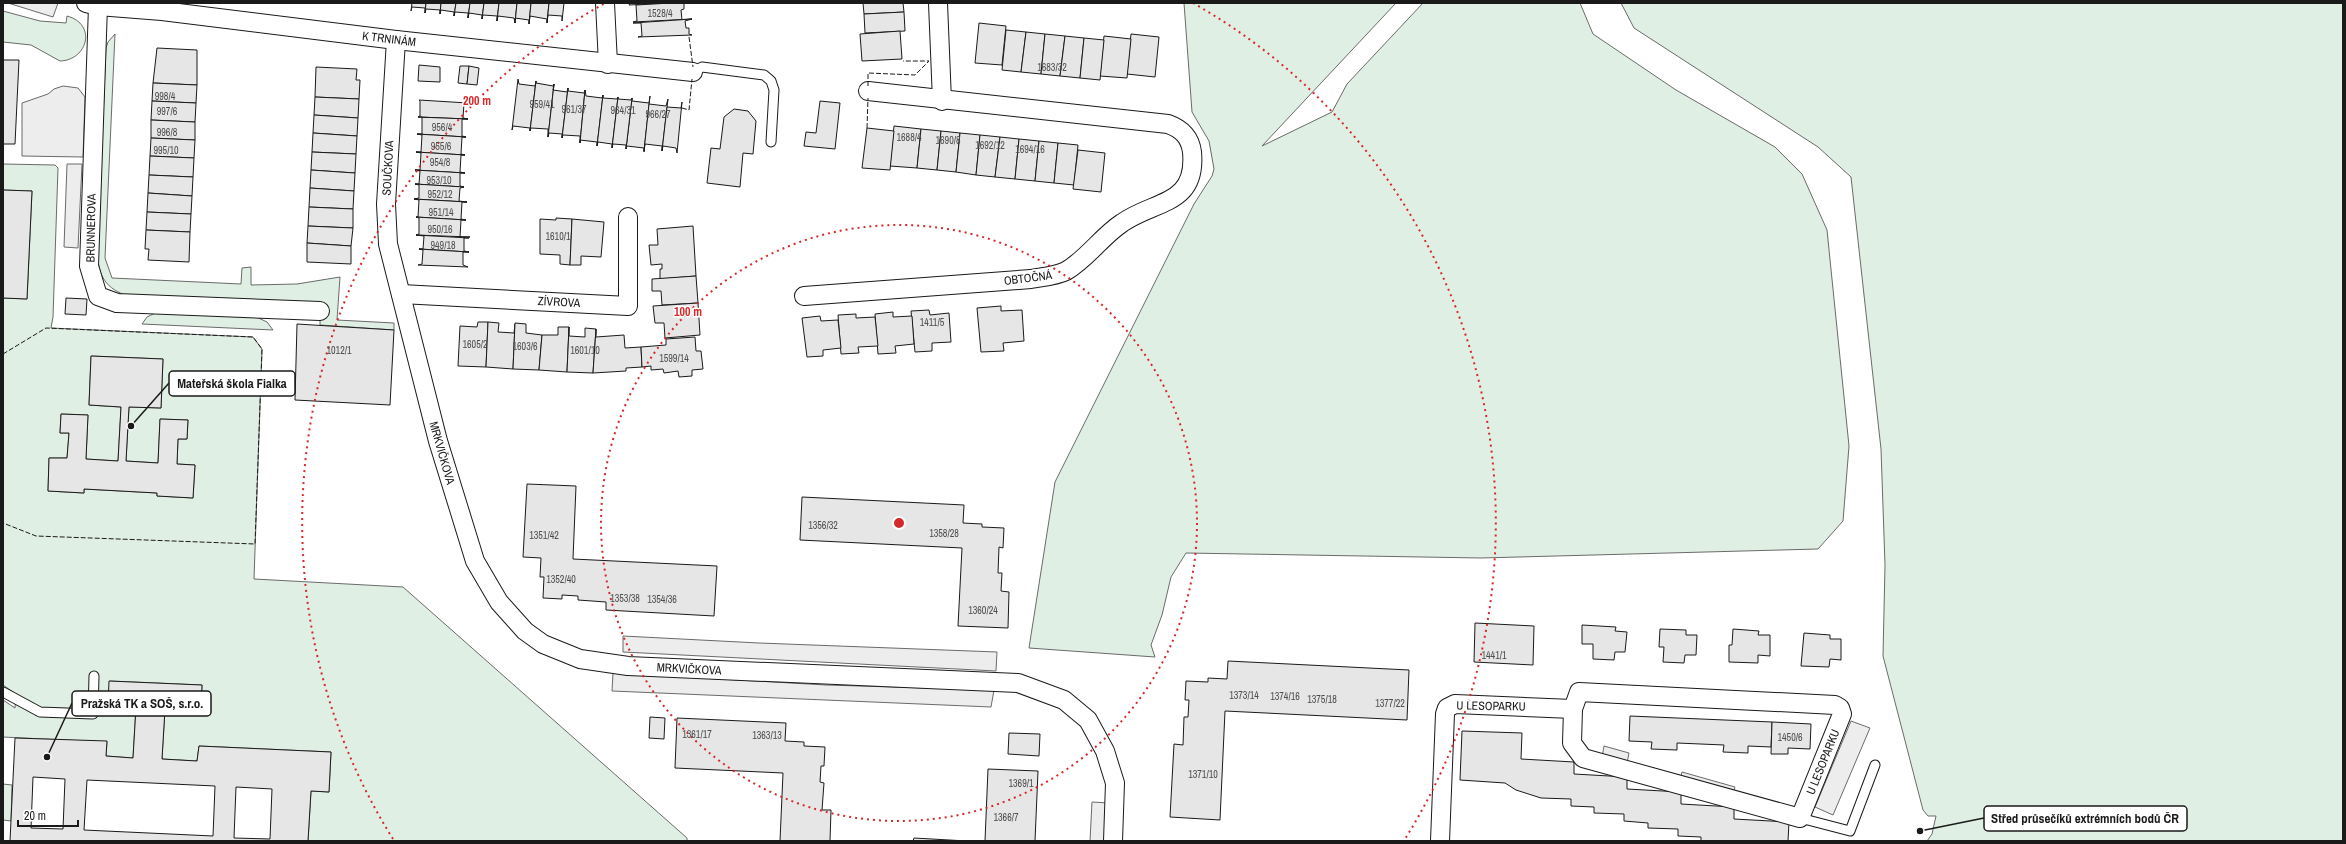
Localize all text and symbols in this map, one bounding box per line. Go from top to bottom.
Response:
house number: 1528/4 [647,7,673,20]
street label: K TRNINÁM [361,28,417,50]
house number: 1683/32 [1037,61,1067,74]
house number: 998/4 [155,90,176,103]
text: 200 m [463,93,491,109]
house number: 959/41 [529,98,555,111]
house number: 961/37 [561,103,587,116]
house number: 964/31 [610,104,636,117]
house number: 997/6 [157,105,178,118]
house number: 966/27 [645,108,671,121]
house number: 956/4 [432,121,453,134]
house number: 996/8 [157,126,178,139]
house number: 1688/4 [896,131,922,144]
house number: 1690/8 [935,134,961,147]
house number: 1692/12 [975,139,1005,152]
street label: SOUČKOVA [379,140,397,196]
house number: 955/6 [431,140,452,153]
house number: 1694/16 [1015,143,1045,156]
house number: 995/10 [153,144,179,157]
house number: 954/8 [430,156,451,169]
house number: 953/10 [426,174,452,187]
house number: 952/12 [427,188,453,201]
street label: BRUNNEROVA [82,193,100,262]
house number: 951/14 [428,206,454,219]
house number: 950/16 [427,223,453,236]
house number: 1610/1 [545,230,571,243]
house number: 949/18 [430,239,456,252]
street label: OBTOČNÁ [1003,267,1053,289]
street label: ZÍVROVA [537,293,581,311]
text: 100 m [674,304,702,320]
house number: 1411/5 [920,316,945,329]
house number: 1605/2 [462,338,488,351]
house number: 1603/6 [512,340,538,353]
house number: 1012/1 [326,344,352,357]
house number: 1601/10 [570,344,600,357]
house number: 1599/14 [659,352,689,365]
callout: Mateřská škola Fialka [169,371,295,396]
text: Mateřská škola Fialka [177,375,287,392]
street label: MRKVIČKOVA [425,420,459,487]
centre of rings [892,516,906,530]
house number: 1356/32 [808,519,838,532]
house number: 1358/28 [929,527,959,540]
house number: 1351/42 [529,529,559,542]
house number: 1352/40 [546,573,576,586]
house number: 1353/38 [610,592,640,605]
house number: 1354/36 [647,593,677,606]
house number: 1360/24 [968,604,998,617]
house number: 1441/1 [1481,649,1507,662]
street label: MRKVIČKOVA [656,659,722,679]
house number: 1373/14 [1229,689,1259,702]
house number: 1374/16 [1270,690,1300,703]
callout: Pražská TK a SOŠ, s.r.o. [72,691,211,716]
house number: 1375/18 [1307,693,1337,706]
text: Pražská TK a SOŠ, s.r.o. [81,695,203,712]
house number: 1377/22 [1375,697,1405,710]
street label: U LESOPARKU [1456,697,1526,715]
street label: U LESOPARKU [1803,727,1843,797]
house number: 1361/17 [682,728,712,741]
house number: 1363/13 [752,729,782,742]
house number: 1450/6 [1777,731,1803,744]
house number: 1371/10 [1188,768,1218,781]
house number: 1369/1 [1008,777,1034,790]
scale bar [18,802,78,828]
callout: Střed průsečíků extrémních bodů ČR [1984,806,2187,831]
text: 20 m [24,808,46,824]
text: Střed průsečíků extrémních bodů ČR [1991,810,2179,827]
house number: 1366/7 [993,811,1019,824]

